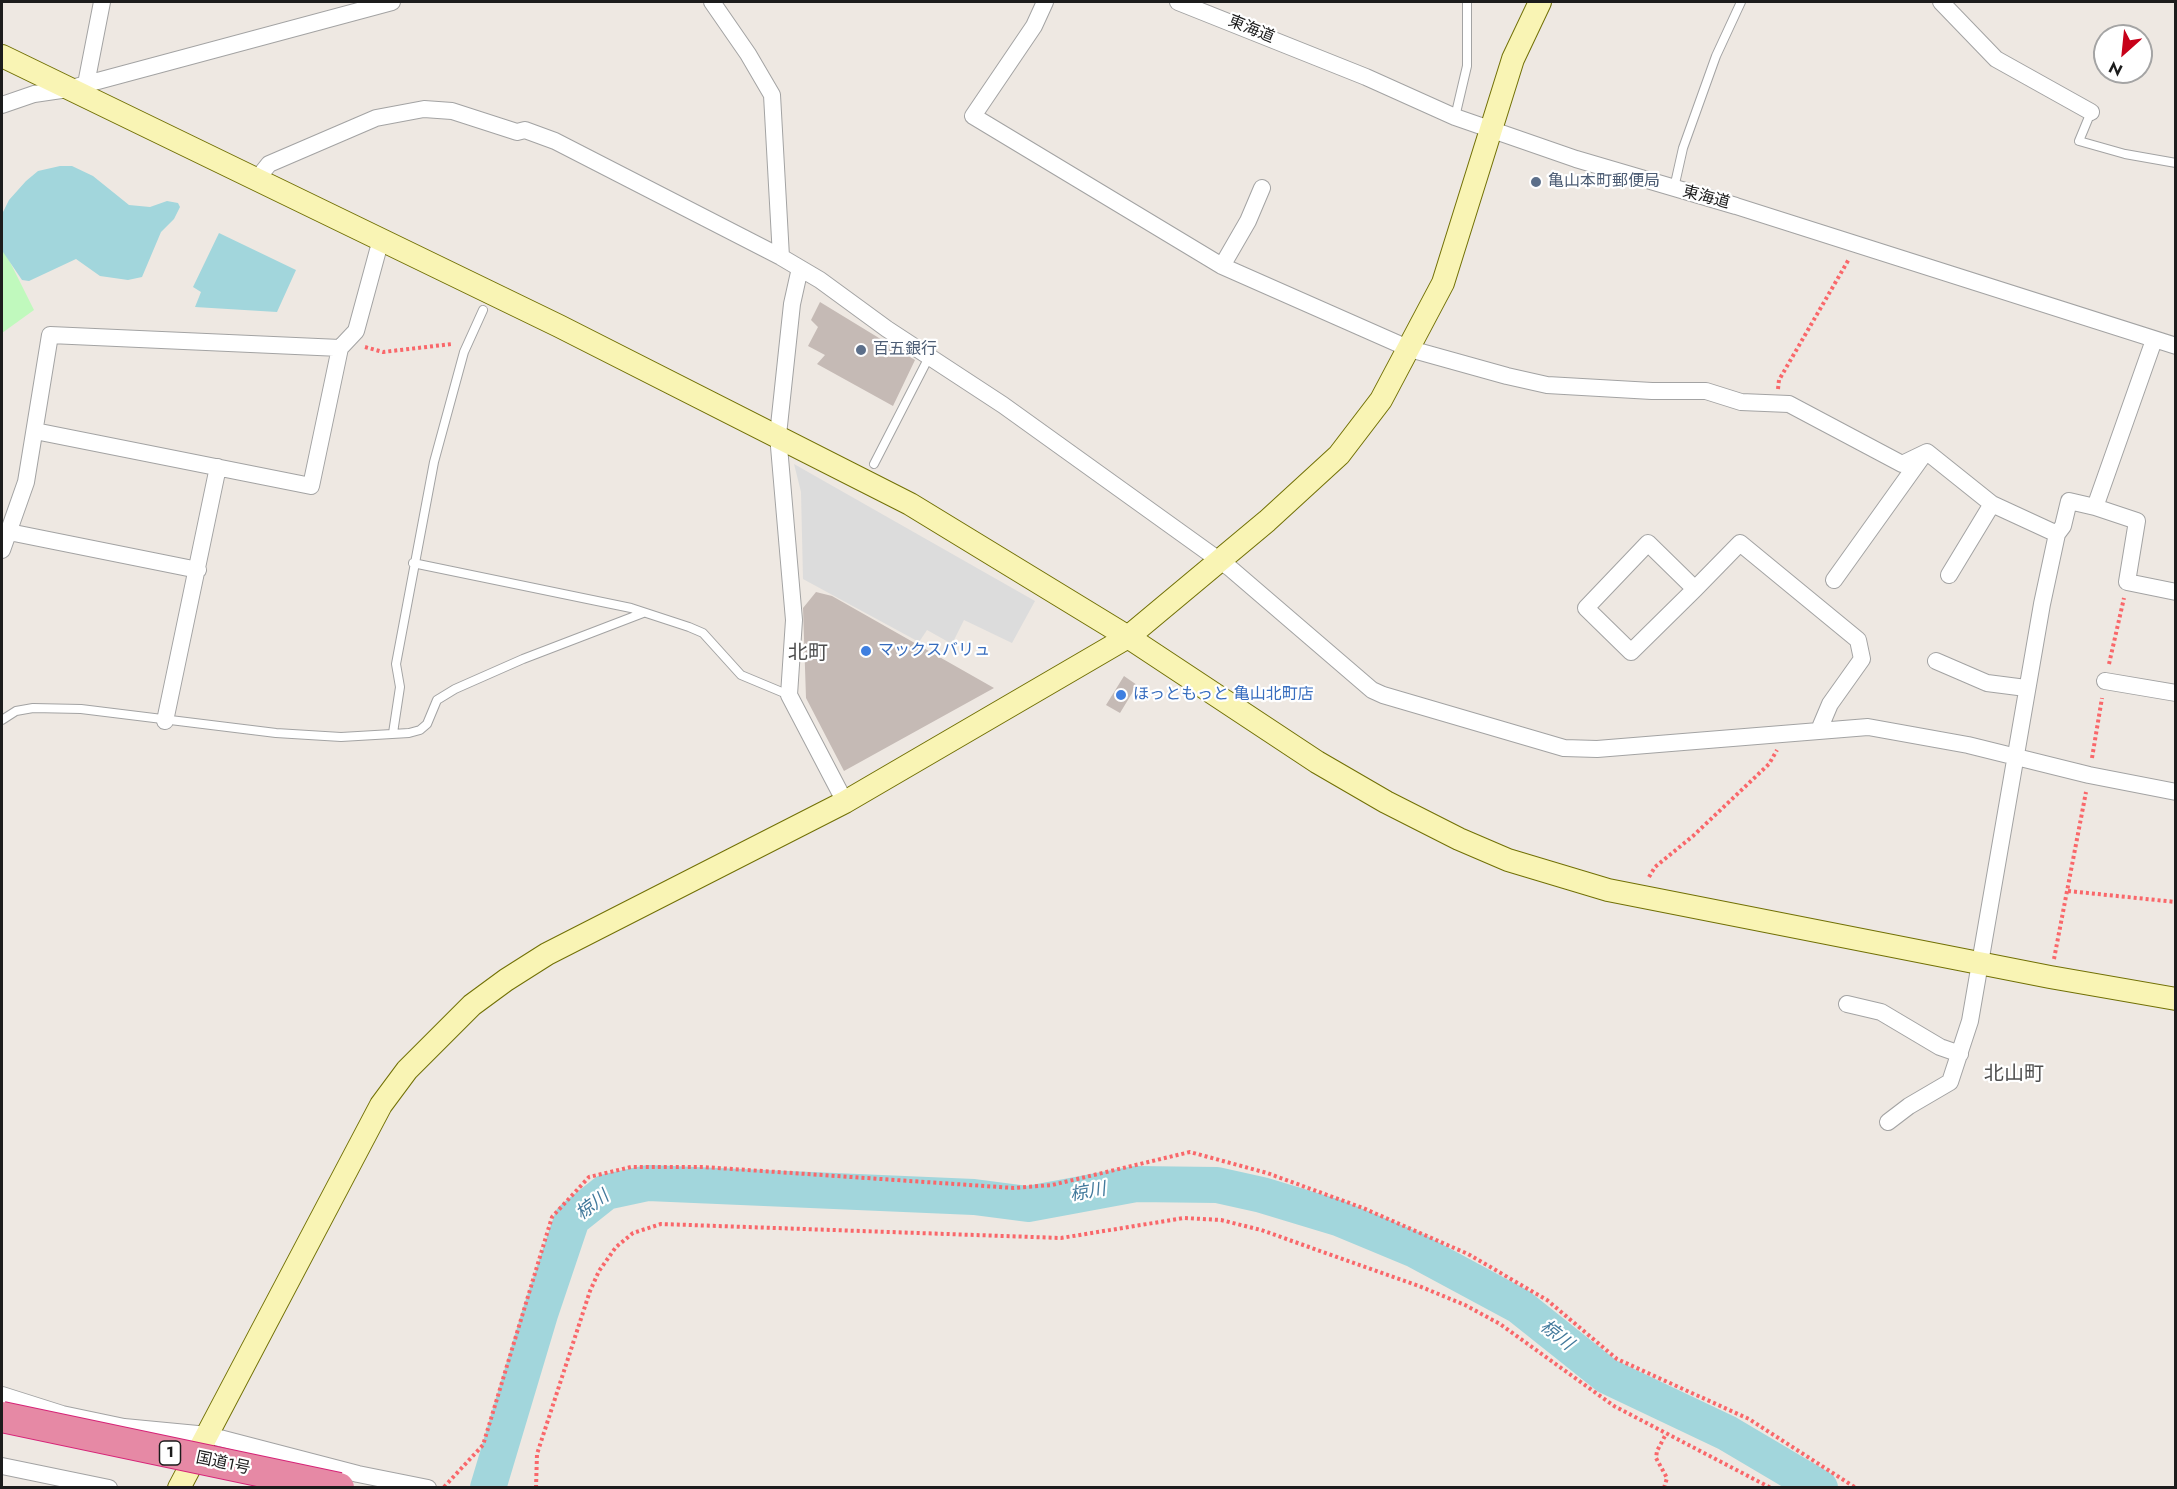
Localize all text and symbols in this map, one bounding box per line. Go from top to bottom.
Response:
street label: 東海道 [1225,12,1277,48]
north arrow [2093,24,2153,84]
text: N [2105,56,2126,82]
place label: 亀山本町郵便局 [1548,172,1660,192]
marker: 亀山本町郵便局 [1529,175,1543,189]
street label: 東海道 [1680,183,1732,213]
place label: 百五銀行 [873,340,937,360]
marker: 百五銀行 [854,343,868,357]
place label: マックスバリュ [878,641,990,661]
district label: 北町 [788,642,828,666]
marker: マックスバリュ [859,644,873,658]
place label: ほっともっと 亀山北町店 [1133,685,1314,705]
marker: ほっともっと 亀山北町店 [1114,688,1128,702]
district label: 北山町 [1984,1063,2044,1087]
water label: 椋川 [1068,1179,1108,1207]
water label: 椋川 [572,1187,614,1225]
water label: 椋川 [1535,1316,1577,1356]
road number: 1 [160,1441,180,1465]
street label: 国道1号 [194,1449,252,1479]

